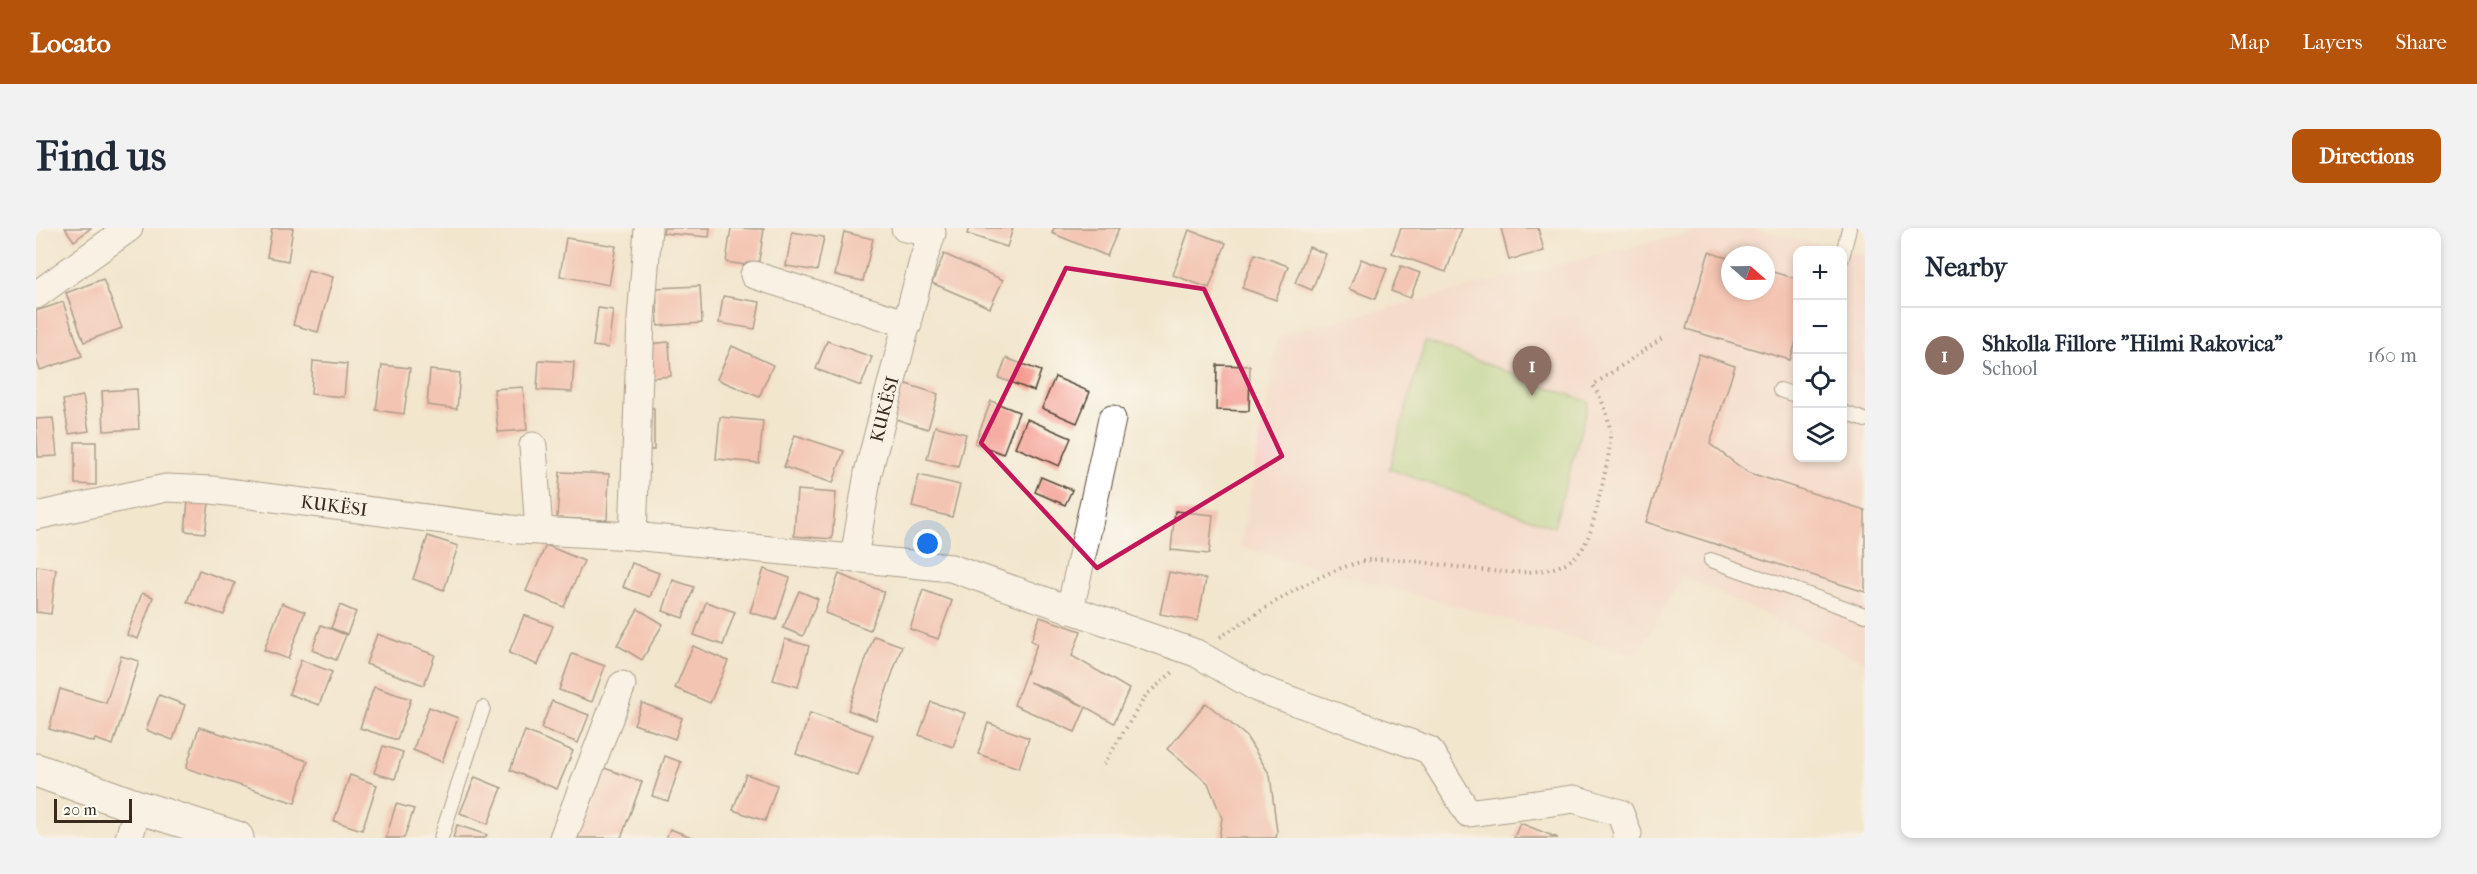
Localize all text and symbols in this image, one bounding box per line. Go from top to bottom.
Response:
text: Locato [30,26,111,59]
text: Map [2229,30,2270,54]
text: Layers [2303,30,2362,54]
text: Share [2395,30,2447,54]
button: Directions [2292,129,2441,183]
text: Find us [36,132,166,181]
north arrow [1721,246,1775,300]
map controls [1793,246,1847,462]
button: + [1793,246,1847,300]
text: Nearby [1925,252,2007,283]
button: − [1793,300,1847,354]
text: Shkolla Fillore "Hilmi Rakovica" [1982,331,2283,357]
text: 1 [1941,344,1948,367]
text: 160 m [2367,344,2417,367]
pin: 1 [1512,346,1552,396]
button: locate [1793,354,1847,408]
text: School [1982,357,2038,380]
street label: KUKËSI [866,374,903,444]
button: layers [1793,408,1847,462]
street label: KUKËSI [299,491,369,521]
your location [913,529,942,558]
scale bar [54,796,132,824]
text: 20 m [63,800,97,819]

